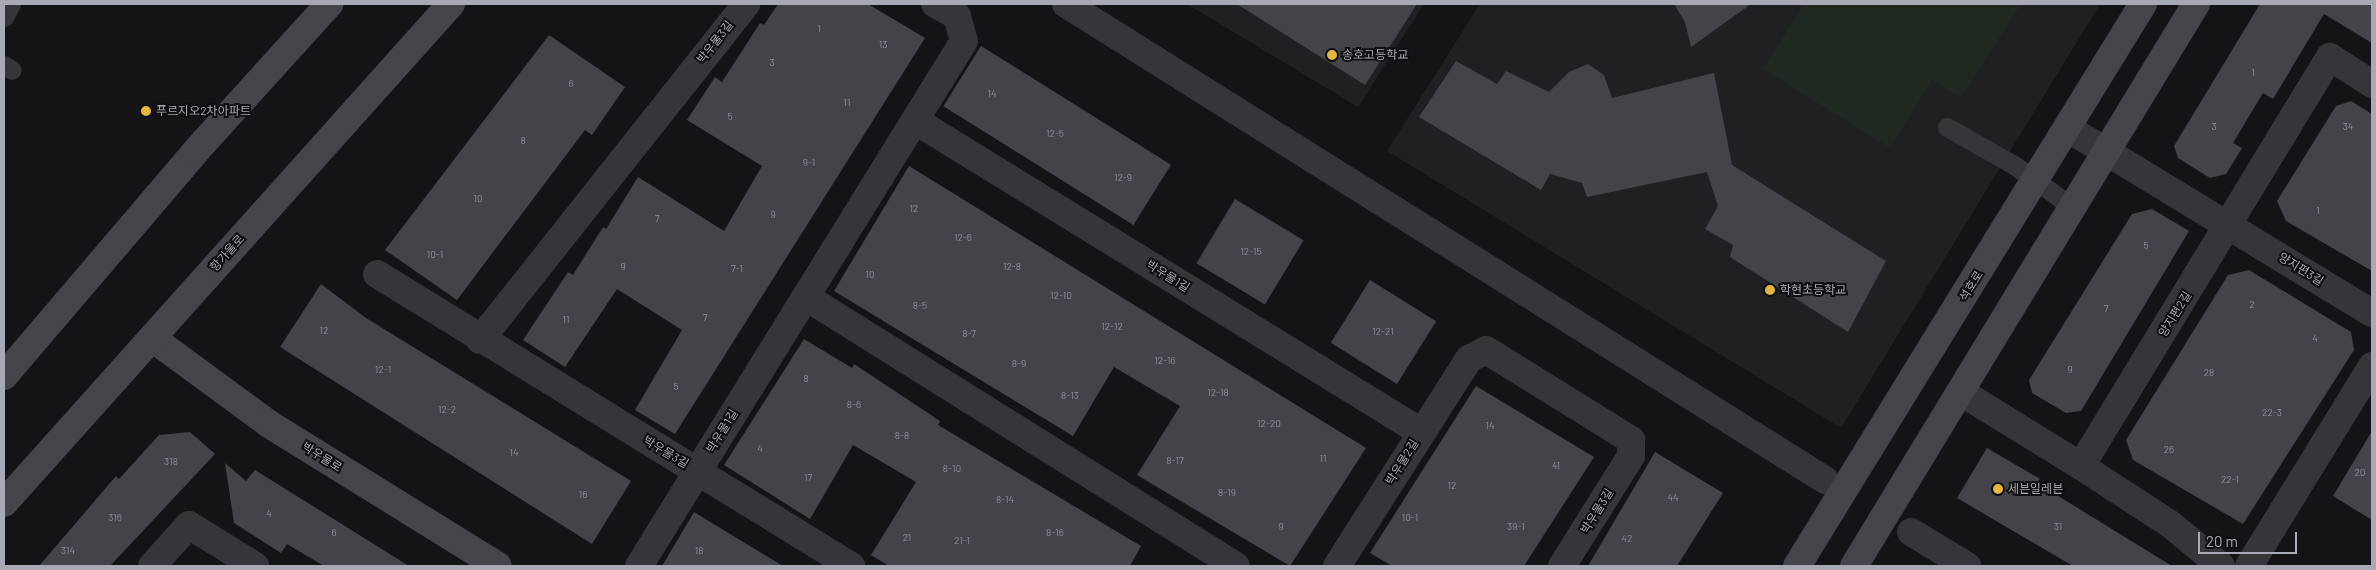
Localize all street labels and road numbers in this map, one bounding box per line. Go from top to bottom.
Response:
street label: 박우물3길 [694,18,736,66]
street label: 항가울로 [207,232,247,274]
street label: 양지편3길 [2276,250,2326,288]
street label: 박우물1길 [1144,257,1192,295]
street label: 석호로 [1956,268,1986,304]
street label: 양지편2길 [2155,289,2195,339]
street label: 박우물1길 [703,407,741,455]
street label: 박우물3길 [641,433,691,471]
street label: 박우물2길 [1382,437,1422,487]
street label: 박우물로 [299,439,345,475]
street label: 박우물3길 [1578,486,1616,536]

